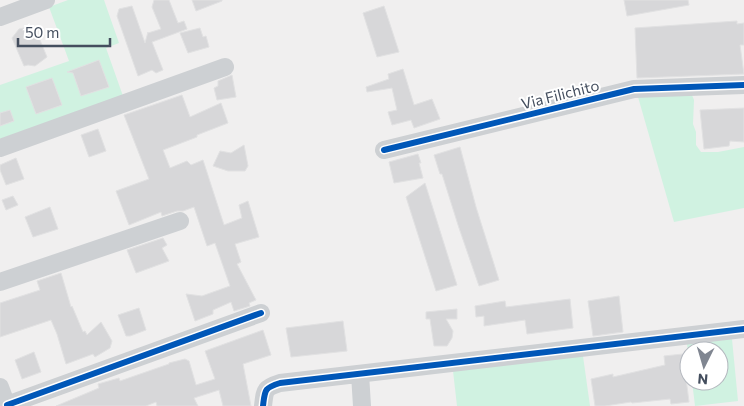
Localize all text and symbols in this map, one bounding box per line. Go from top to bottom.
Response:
scale bar [18,15,110,47]
text: 50 m [25,23,59,41]
street label: Via Filichito [519,76,601,112]
north arrow [679,341,729,391]
text: N [697,371,709,388]

